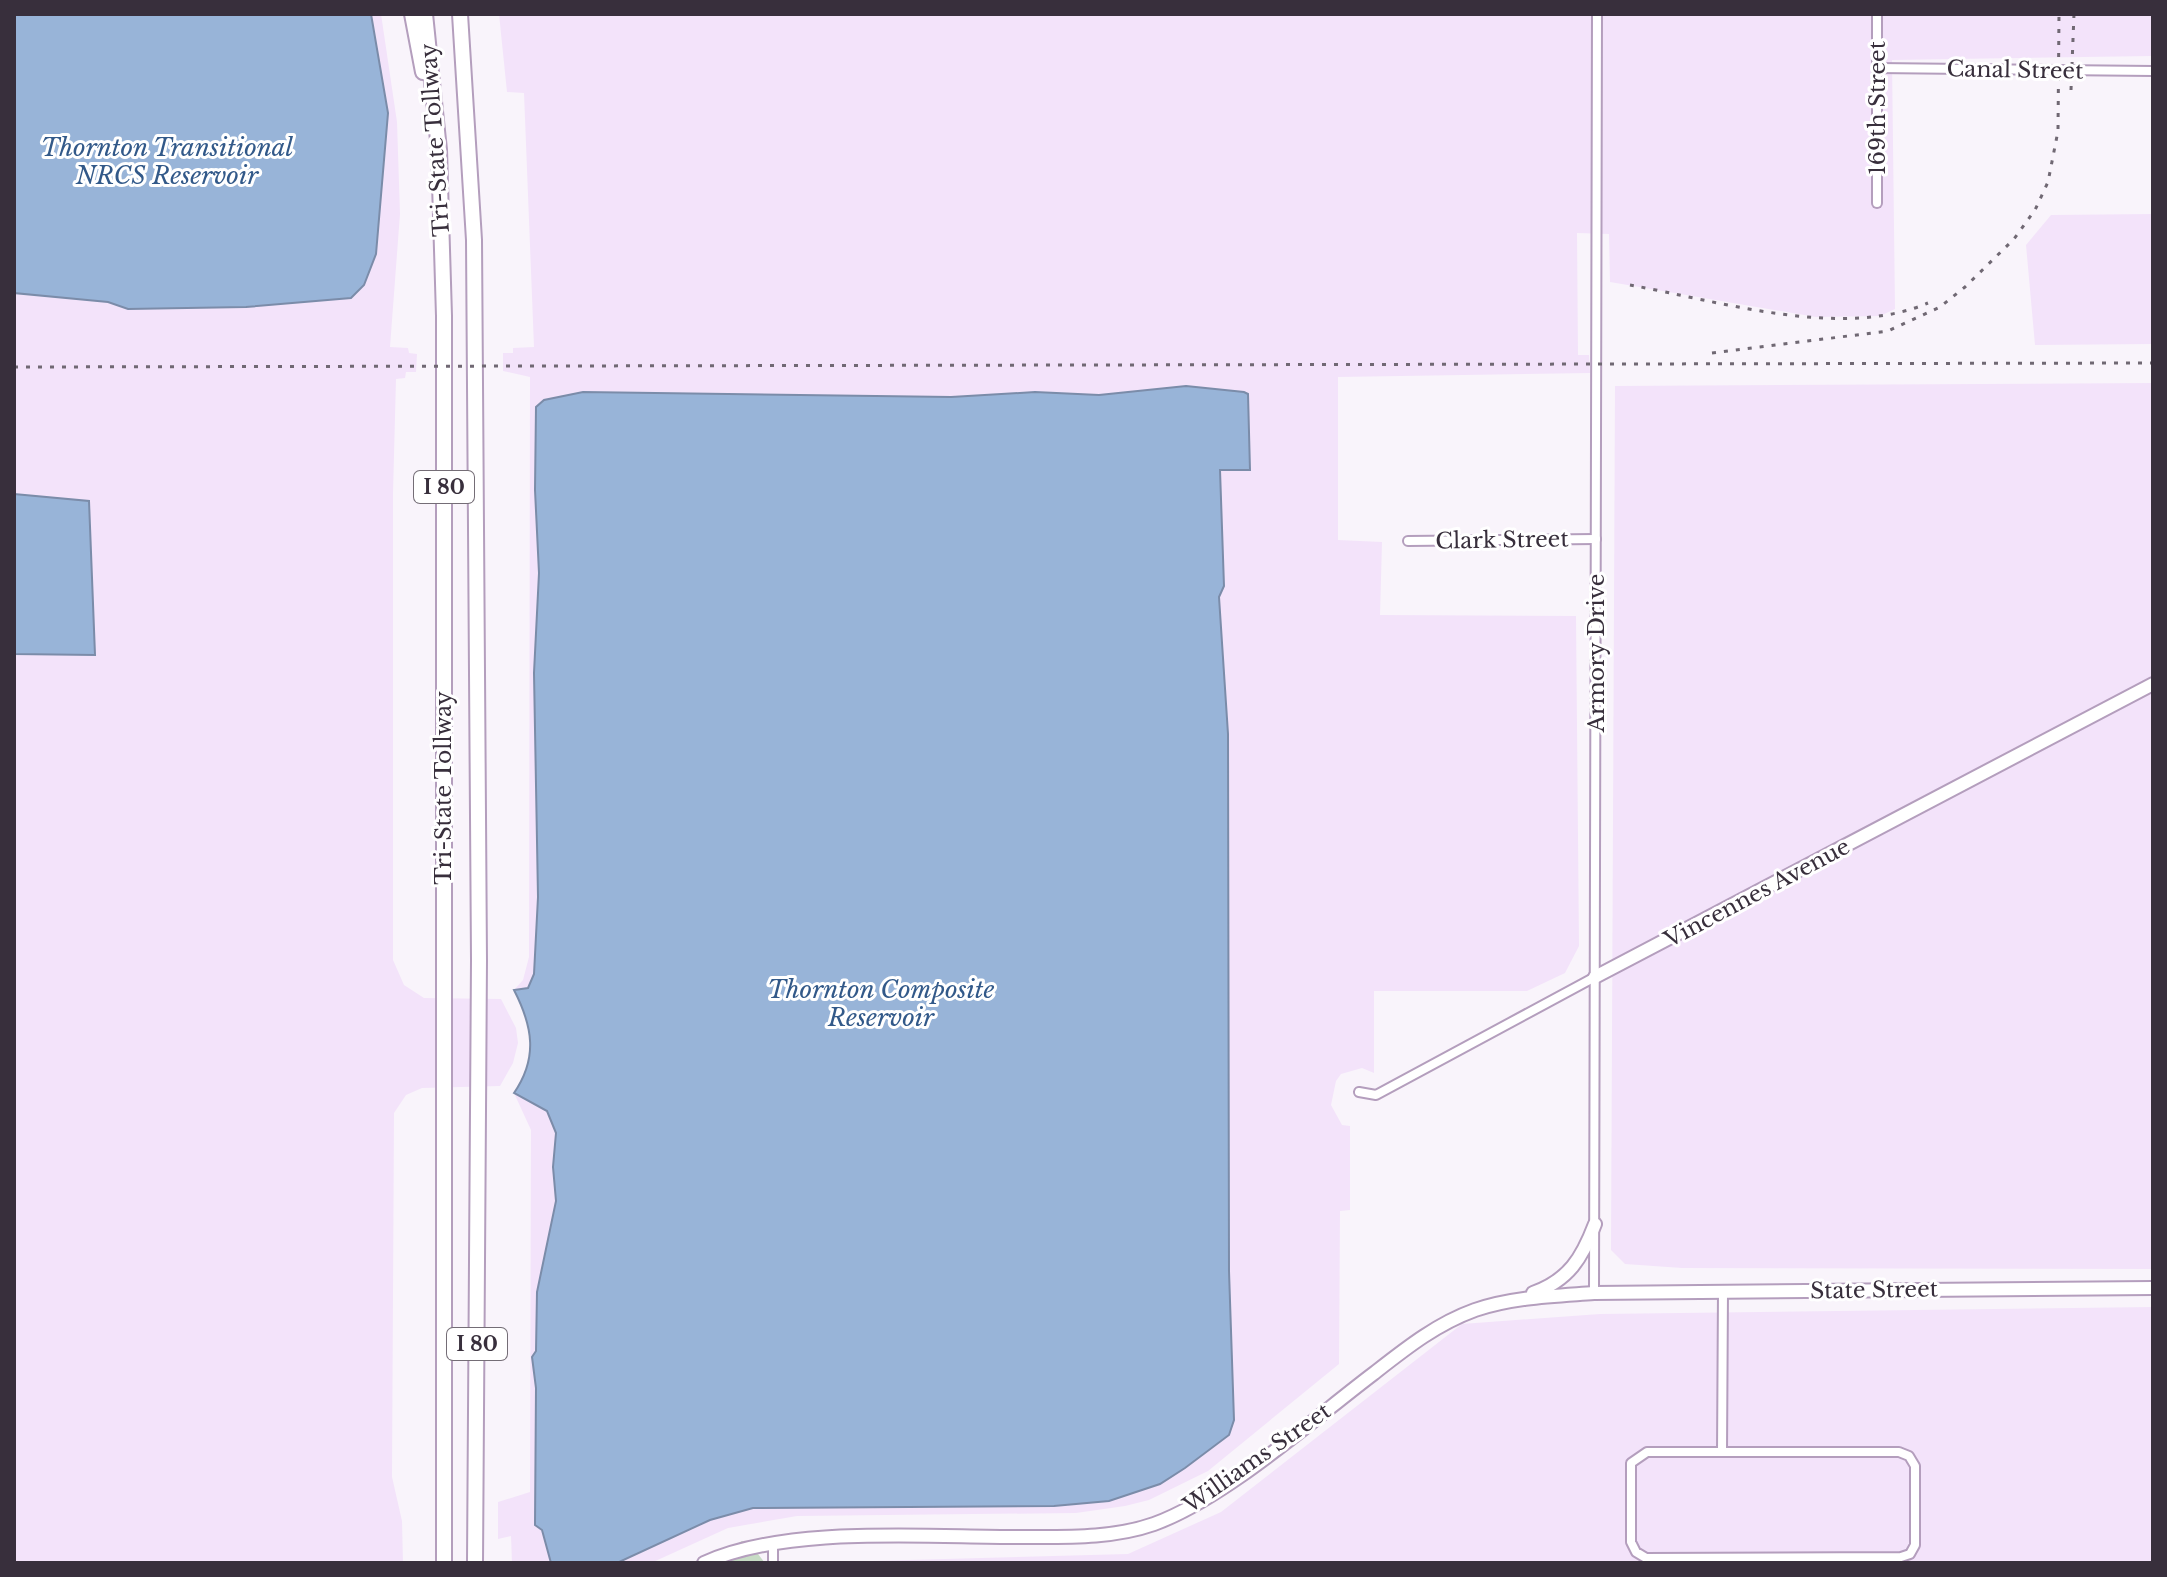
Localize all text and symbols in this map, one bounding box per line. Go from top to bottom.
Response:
street label: 169th Street [1864,40,1891,175]
street label: Tri-State Tollway [415,43,455,237]
street label: Canal Street [1946,55,2084,85]
water label: Thornton Transitional NRCS Reservoir [41,133,294,190]
road number: I 80 [414,471,474,503]
street label: Clark Street [1435,525,1570,555]
street label: Armory Drive [1583,574,1610,733]
street label: Tri-State Tollway [430,691,457,885]
street label: Vincennes Avenue [1659,833,1854,954]
water label: Thornton Composite Reservoir [767,975,995,1032]
street label: State Street [1810,1275,1939,1305]
road number: I 80 [447,1328,507,1360]
street label: Williams Street [1177,1397,1336,1519]

